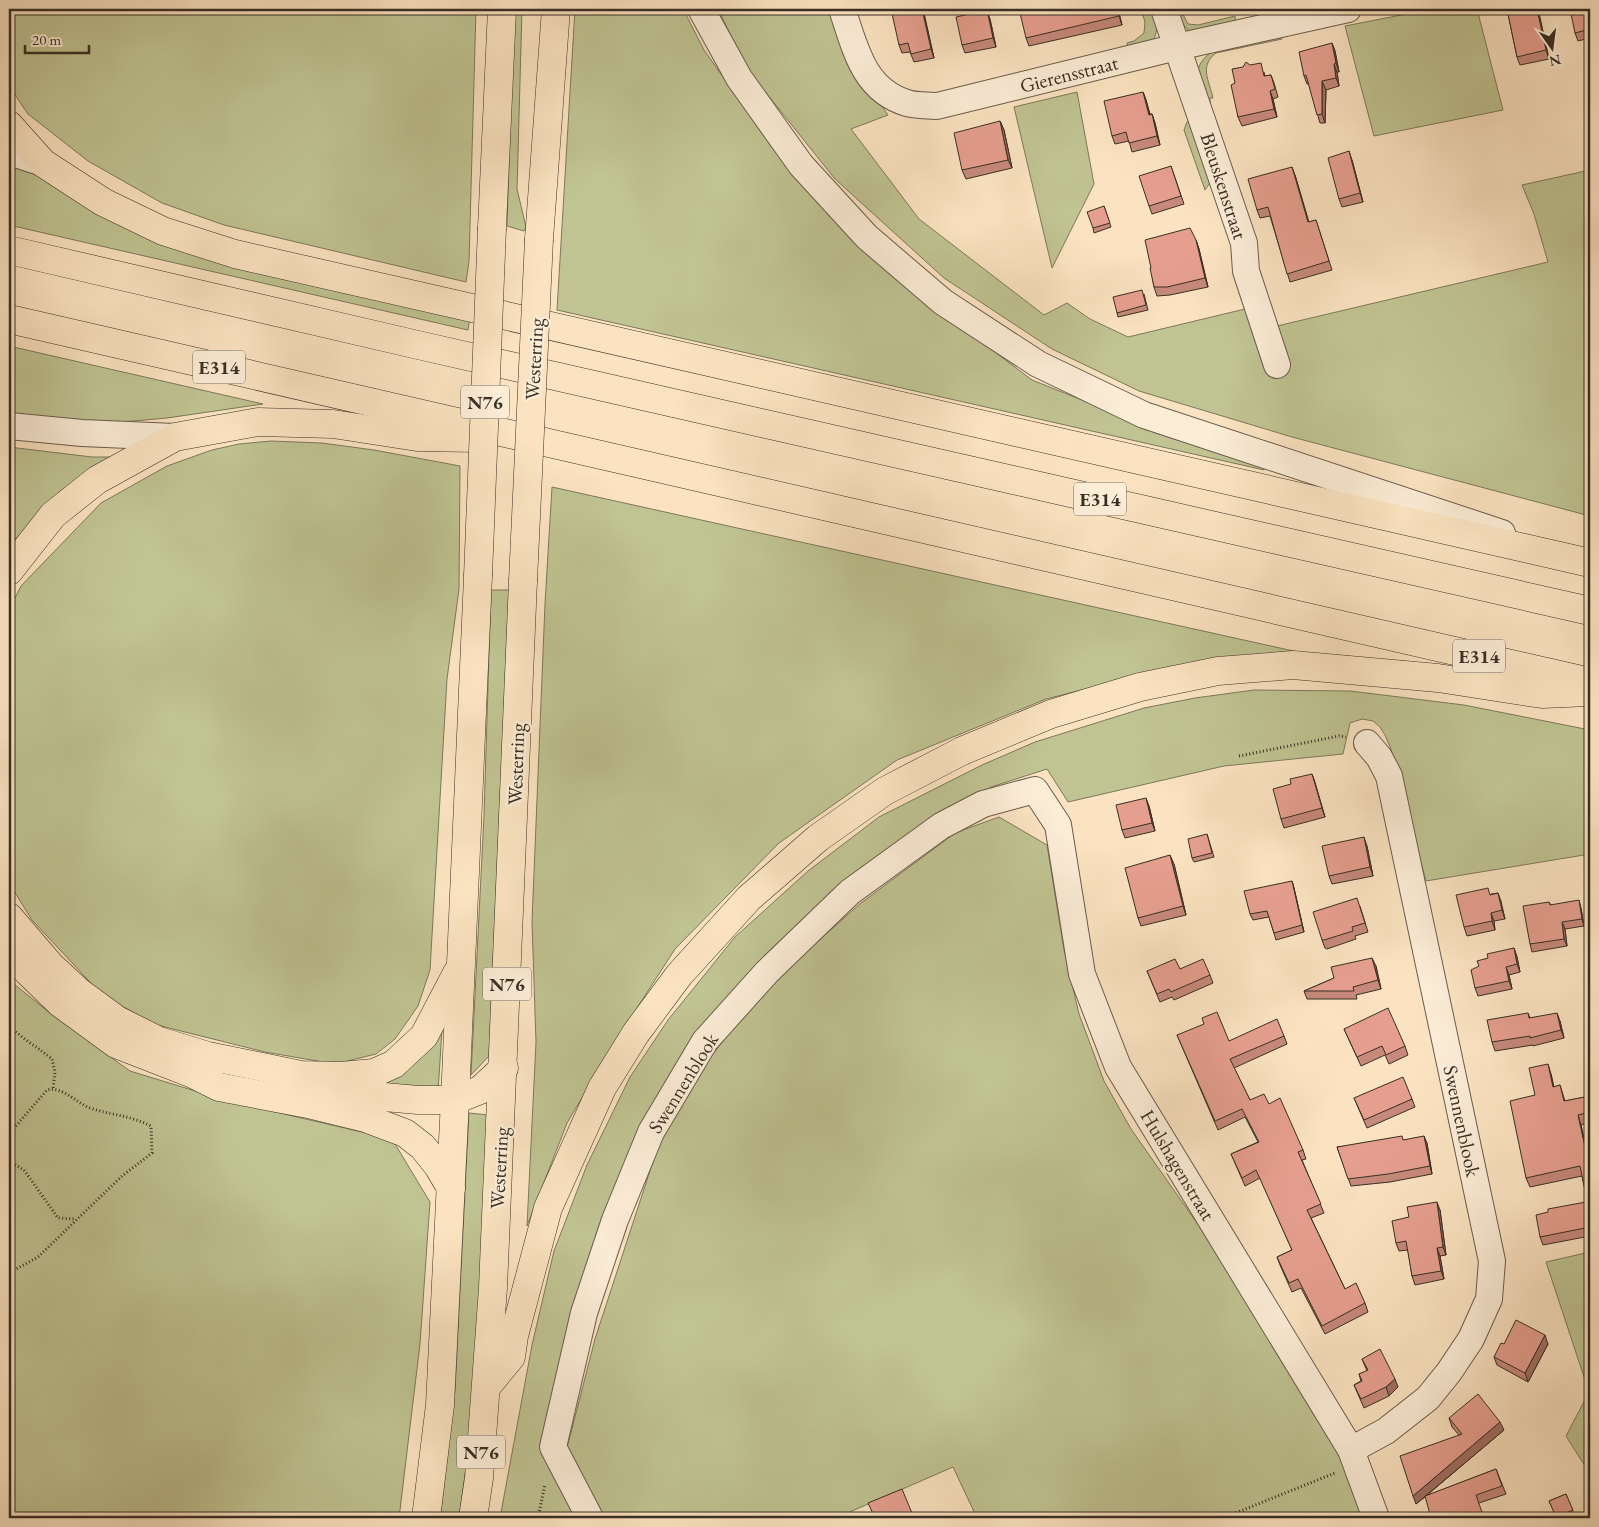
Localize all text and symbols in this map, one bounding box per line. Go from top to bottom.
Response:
scale bar [25,22,89,54]
north arrow [1526,22,1576,72]
text: 20 m [32,30,61,49]
street label: Gierensstraat [1017,49,1122,99]
text: N [1547,51,1563,71]
street label: Bleuskenstraat [1195,129,1254,243]
street label: Westerring [519,317,549,401]
road number: E314 [193,351,245,384]
road number: N76 [461,386,509,418]
road number: E314 [1074,482,1126,516]
road number: E314 [1453,640,1505,672]
street label: Westerring [502,722,530,806]
road number: N76 [483,968,531,1001]
street label: Swennenblook [642,1027,724,1138]
street label: Swennenblook [1437,1063,1487,1180]
street label: Hulshagenstraat [1135,1105,1222,1226]
street label: Westerring [484,1126,514,1210]
road number: N76 [457,1435,505,1468]

